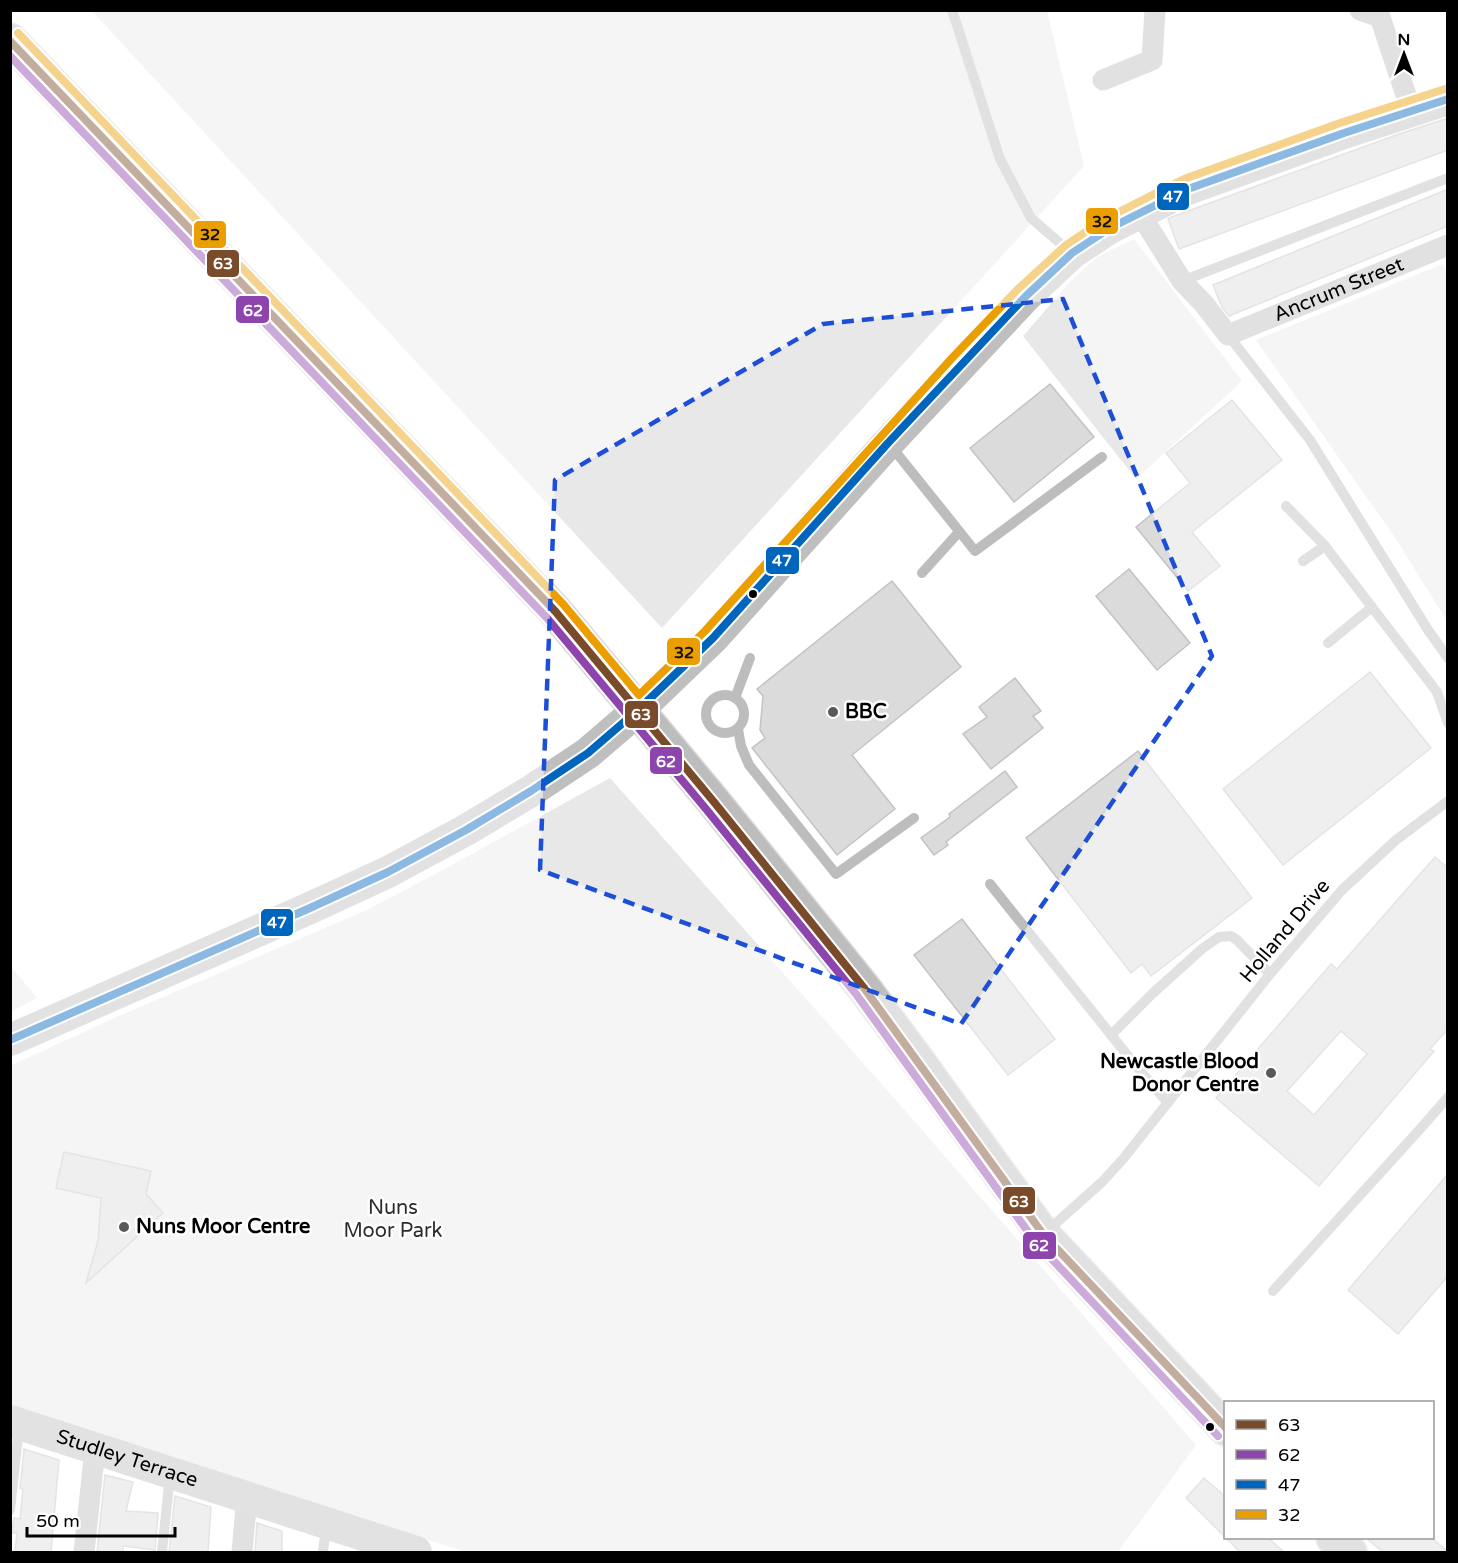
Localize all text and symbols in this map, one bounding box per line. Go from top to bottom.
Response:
north arrow [1374,24,1434,84]
text: N [1398,30,1410,50]
line badge: 47 [1156,182,1190,211]
text: 47 [1163,187,1183,207]
line badge: 32 [1085,207,1119,235]
text: 32 [1092,212,1112,232]
line badge: 32 [193,220,227,249]
text: 32 [200,225,220,245]
line badge: 63 [206,249,240,278]
street label: Ancrum Street [1270,252,1408,327]
text: 63 [213,254,233,274]
line badge: 62 [235,295,270,324]
text: 62 [243,301,263,321]
line badge: 47 [765,546,800,575]
text: 47 [772,551,792,571]
unlabelled marker [747,588,759,600]
line badge: 32 [666,637,701,666]
text: 32 [674,643,694,663]
line badge: 63 [624,700,659,729]
place label: BBC [845,700,887,724]
text: 63 [631,705,651,725]
marker: BBC [826,705,840,719]
line badge: 62 [649,746,683,775]
text: 62 [656,752,676,772]
street label: Holland Drive [1235,874,1335,988]
line badge: 47 [260,908,294,937]
text: 47 [267,913,287,933]
place label: Newcastle Blood Donor Centre [1100,1050,1259,1097]
marker: Newcastle Blood Donor Centre [1264,1066,1278,1080]
line badge: 63 [1002,1186,1036,1215]
text: 63 [1009,1192,1029,1212]
park label: Nuns Moor Park [344,1196,443,1243]
place label: Nuns Moor Centre [136,1215,310,1239]
marker: Nuns Moor Centre [117,1220,131,1234]
line badge: 62 [1022,1231,1057,1260]
text: 62 [1029,1236,1049,1256]
legend [1224,1401,1434,1539]
text: 63 [1278,1414,1301,1436]
unlabelled marker [1204,1421,1216,1433]
street label: Studley Terrace [53,1425,201,1493]
text: 62 [1278,1444,1301,1466]
text: 47 [1278,1474,1301,1496]
scale bar [27,1500,176,1538]
text: 32 [1278,1504,1301,1526]
text: 50 m [36,1510,80,1532]

